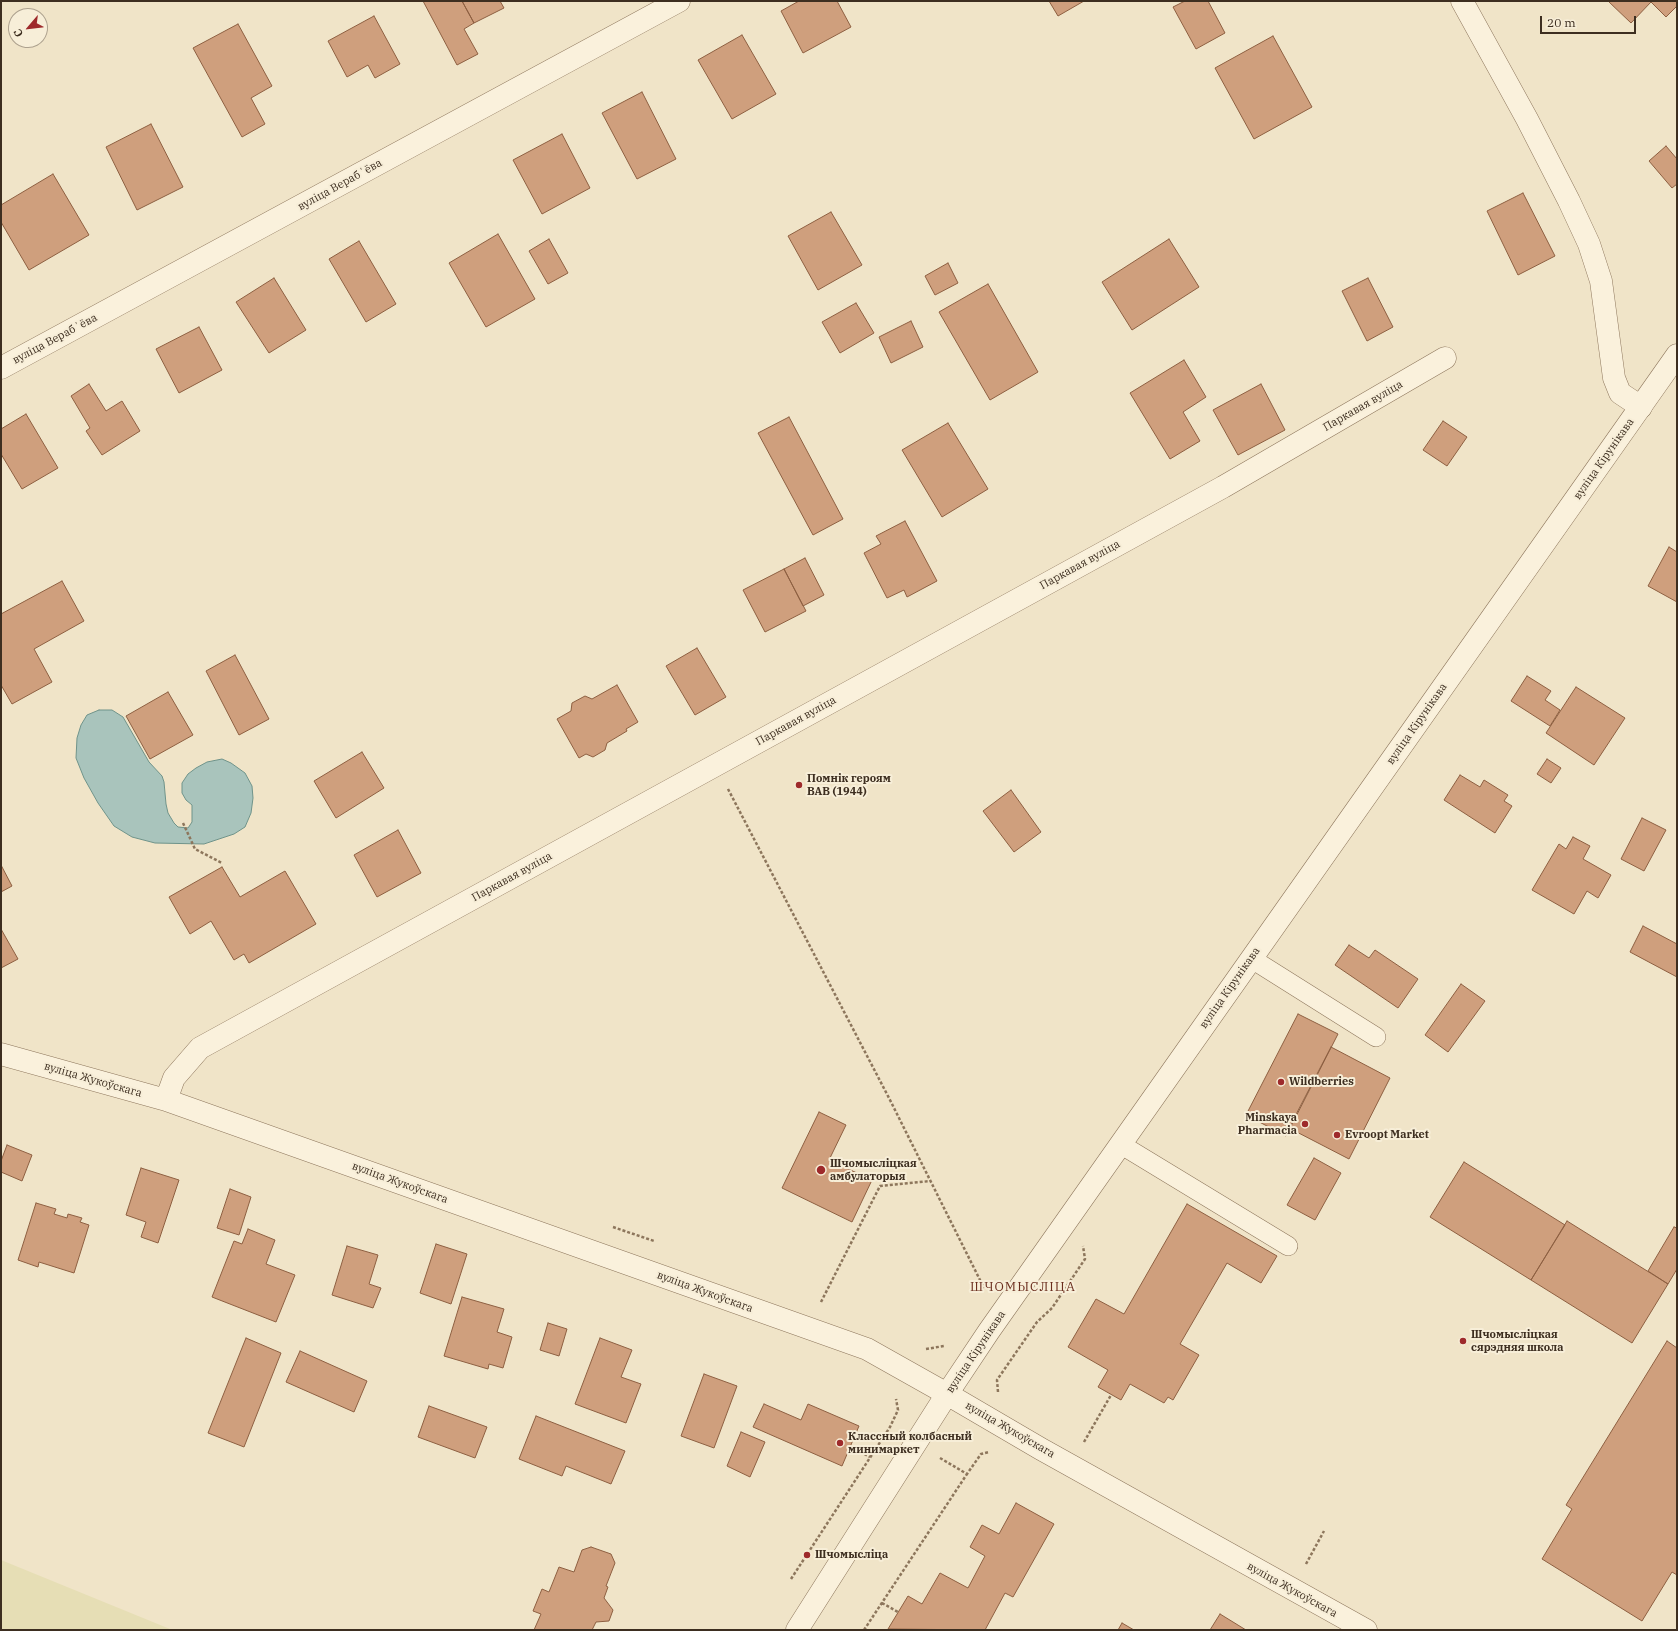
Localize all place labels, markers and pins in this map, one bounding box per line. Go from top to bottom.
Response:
place label: Помнік героям ВАВ (1944) [807,772,891,798]
marker: Помнік героям ВАВ (1944) [794,780,804,790]
place label: Wildberries [1289,1075,1354,1089]
marker: Wildberries [1276,1077,1286,1087]
place label: Minskaya Pharmacia [1238,1111,1297,1137]
marker: Minskaya Pharmacia [1300,1119,1310,1129]
place label: Evroopt Market [1345,1128,1429,1142]
marker: Evroopt Market [1332,1130,1342,1140]
place label: Шчомысліцкая амбулаторыя [830,1157,917,1183]
marker: Шчомысліцкая амбулаторыя [815,1164,827,1176]
place label: Шчомысліцкая сярэдняя школа [1471,1328,1563,1354]
marker: Шчомысліцкая сярэдняя школа [1458,1336,1468,1346]
place label: Классный колбасный минимаркет [848,1430,972,1456]
marker: Классный колбасный минимаркет [835,1438,845,1448]
place label: Шчомысліца [815,1548,888,1562]
marker: Шчомысліца [802,1550,812,1560]

